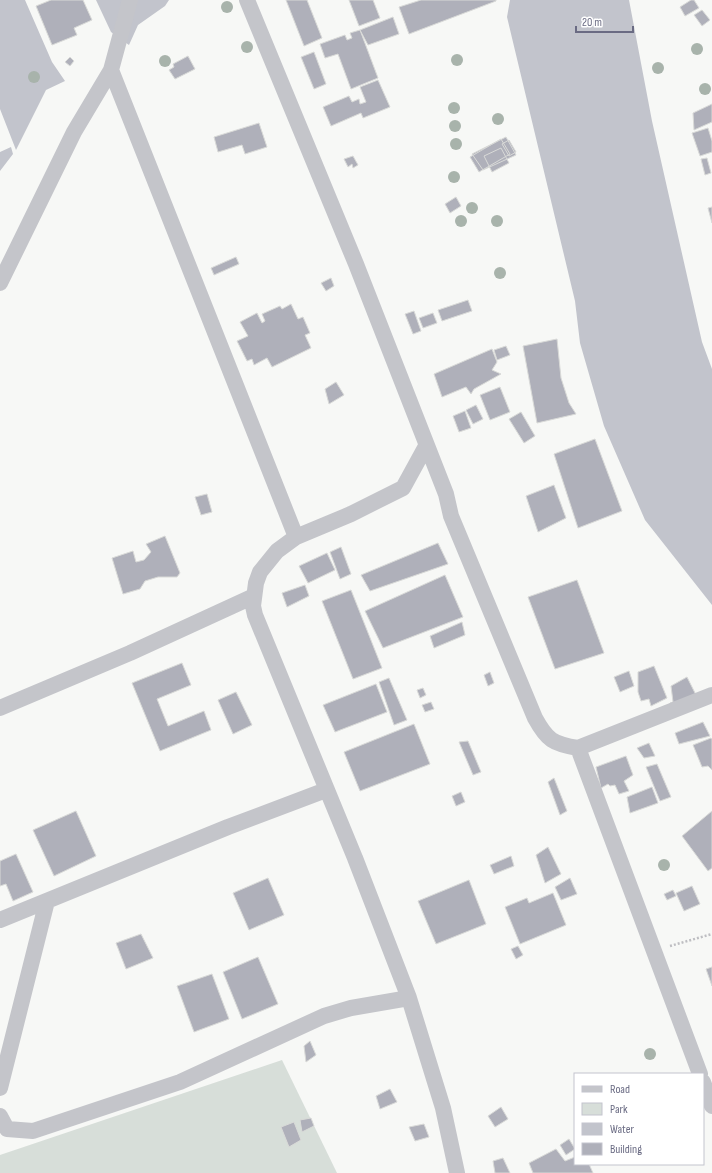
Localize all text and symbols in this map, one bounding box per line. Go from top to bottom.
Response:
scale bar [576,8,633,34]
text: 20 m [582,15,602,30]
legend [574,1073,704,1165]
text: Road [610,1082,630,1097]
text: Park [610,1102,628,1117]
text: Water [610,1122,634,1137]
text: Building [610,1142,642,1157]

